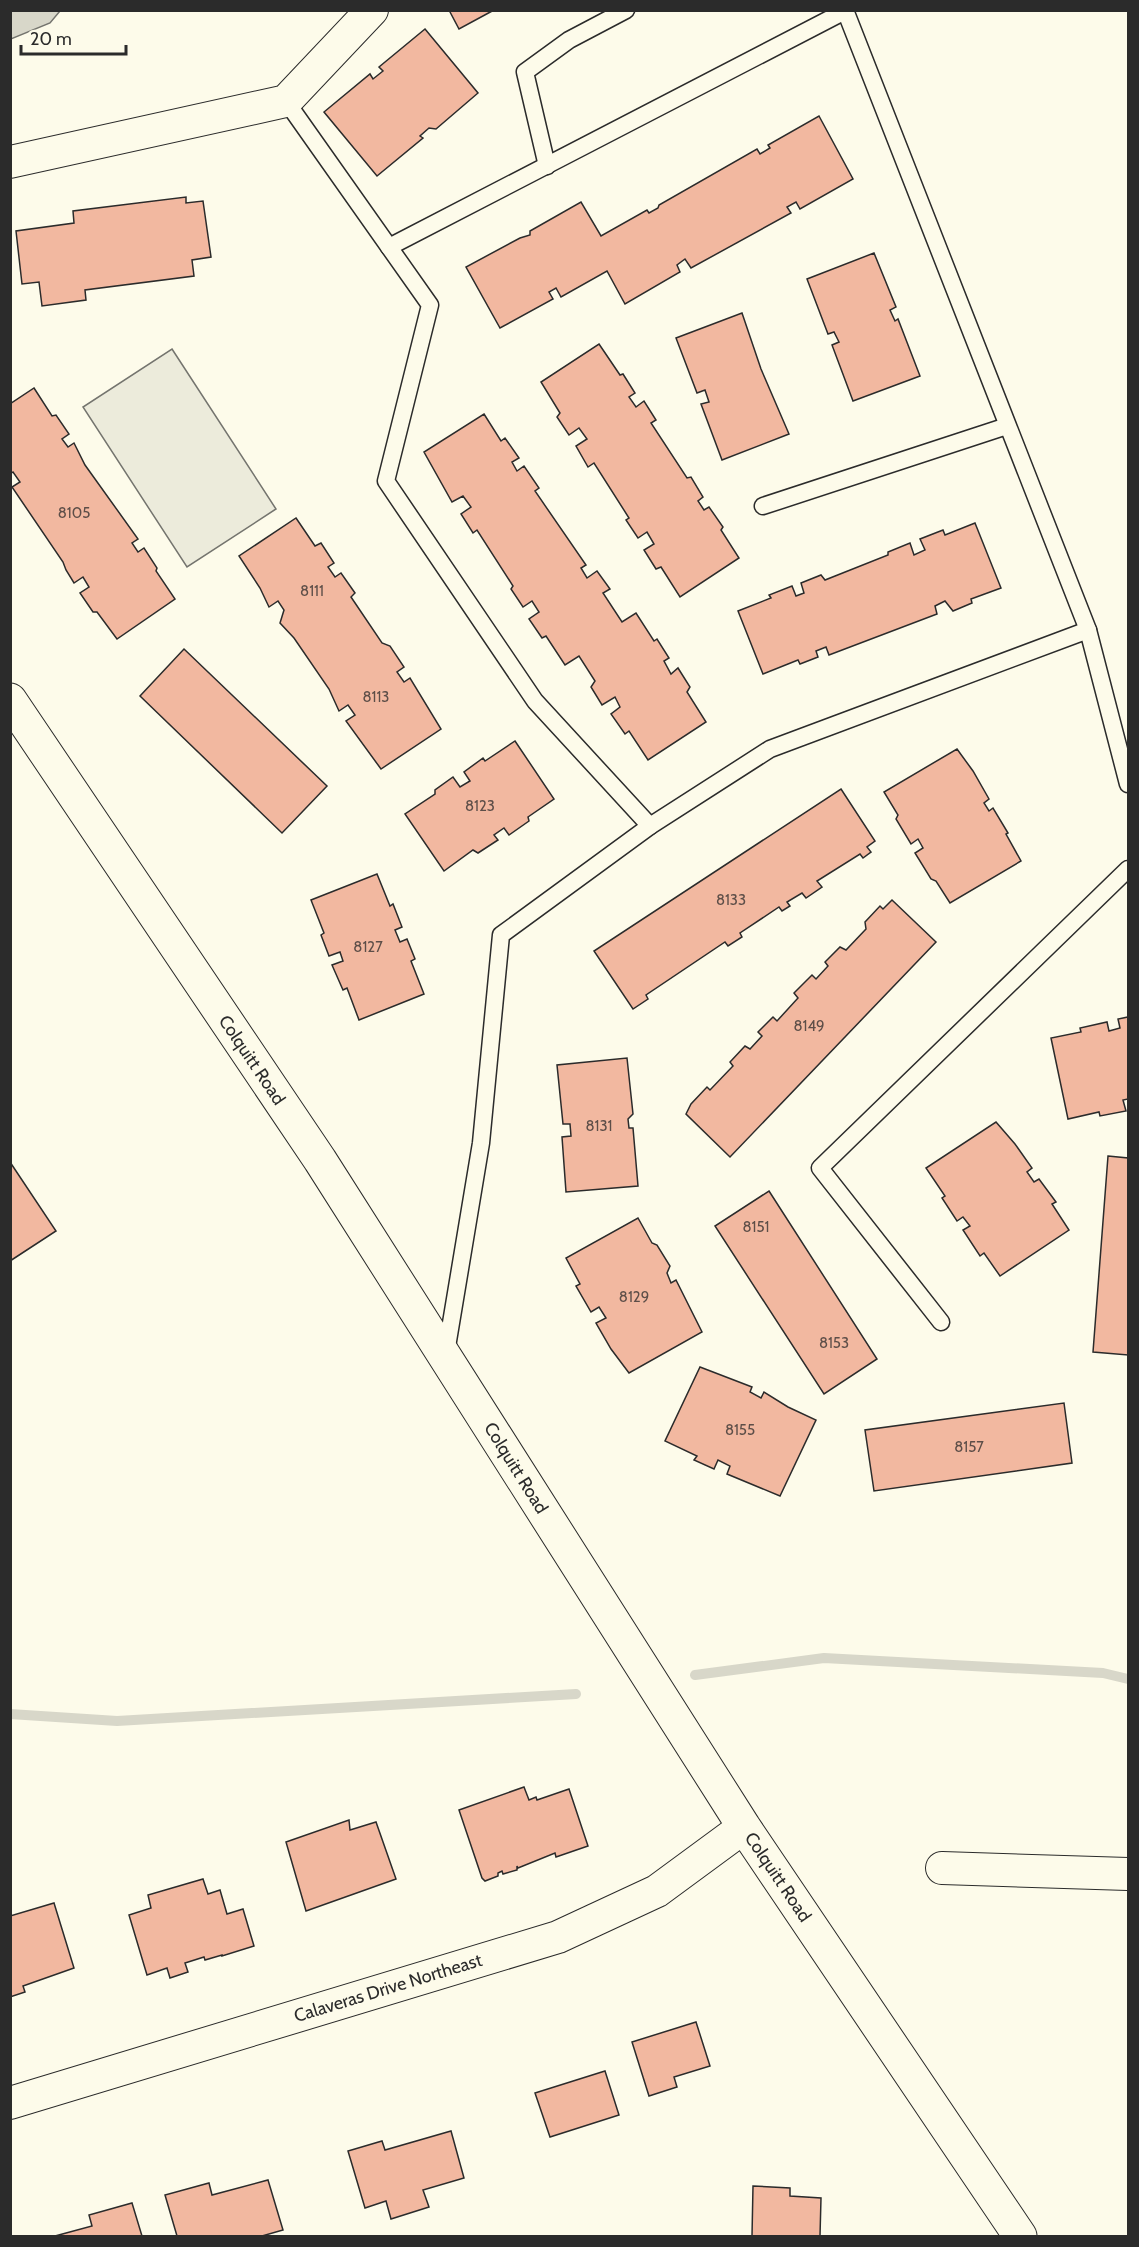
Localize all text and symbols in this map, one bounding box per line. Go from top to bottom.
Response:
scale bar [21,18,126,56]
text: 20 m [30,28,72,50]
house number: 8105 [58,504,90,522]
house number: 8111 [300,582,324,600]
house number: 8113 [363,688,390,706]
house number: 8123 [465,797,495,815]
house number: 8133 [716,891,746,909]
house number: 8127 [353,938,383,956]
street label: Colquitt Road [214,1011,290,1109]
house number: 8149 [793,1017,825,1035]
house number: 8131 [586,1117,613,1135]
house number: 8151 [743,1218,770,1236]
house number: 8129 [619,1288,649,1306]
house number: 8153 [819,1334,849,1352]
street label: Colquitt Road [479,1418,553,1518]
house number: 8155 [725,1421,755,1439]
house number: 8157 [954,1438,984,1456]
street label: Colquitt Road [740,1828,816,1926]
street label: Calaveras Drive Northeast [291,1949,485,2027]

